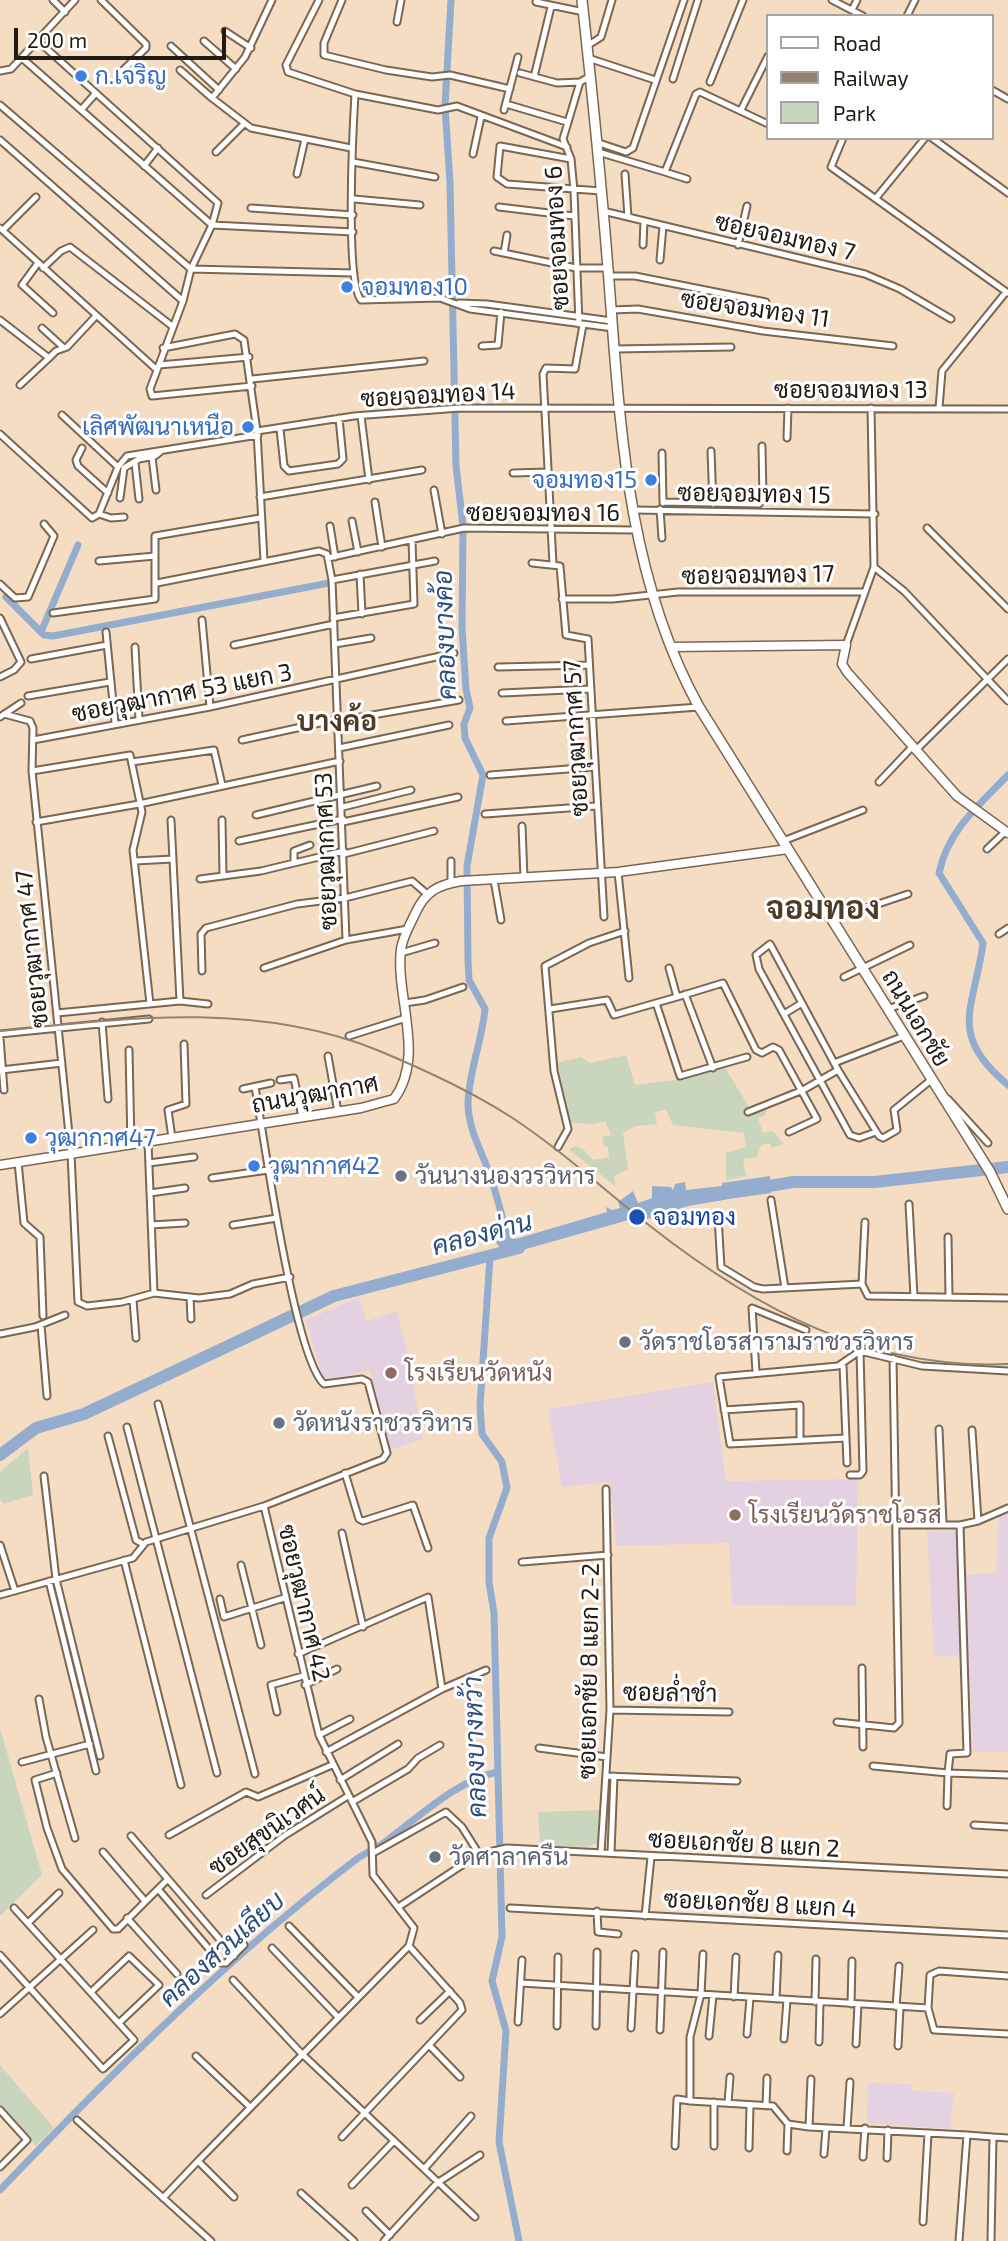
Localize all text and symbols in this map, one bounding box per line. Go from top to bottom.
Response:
scale bar [18,14,229,58]
legend [766,14,994,140]
text: 200 m [27,27,87,52]
text: Road [833,30,881,55]
place label: ก.เจริญ [95,62,167,90]
text: Railway [833,65,909,90]
marker: ก.เจริญ [73,68,89,84]
text: Park [833,100,876,125]
street label: ซอยจอมทอง 6 [539,165,575,311]
street label: ซอยจอมทอง 7 [712,207,858,267]
place label: จอมทอง10 [361,273,468,301]
marker: จอมทอง10 [339,279,355,295]
street label: ซอยจอมทอง 11 [679,284,831,334]
street label: ซอยจอมทอง 13 [774,376,928,404]
street label: ซอยจอมทอง 14 [360,377,516,413]
place label: เลิศพัฒนาเหนือ [82,413,234,441]
marker: เลิศพัฒนาเหนือ [240,419,256,435]
place label: จอมทอง15 [532,466,637,494]
marker: จอมทอง15 [643,472,659,488]
street label: ซอยจอมทอง 15 [677,478,831,510]
street label: ซอยจอมทอง 16 [466,499,620,527]
street label: ซอยจอมทอง 17 [681,559,835,591]
water label: คลองบางค้อ [427,570,463,700]
street label: ซอยวุฒากาศ 53 แยก 3 [70,658,294,728]
street label: ซอยวุฒากาศ 57 [558,659,594,817]
district label: บางค้อ [297,705,377,739]
street label: ซอยวุฒากาศ 53 [309,772,343,930]
street label: ซอยวุฒากาศ 47 [9,869,55,1029]
district label: จอมทอง [766,889,880,927]
street label: ถนนเอกชัย [876,964,956,1072]
street label: ถนนวุฒากาศ [249,1069,381,1119]
place label: วุฒากาศ47 [45,1124,156,1152]
marker: วุฒากาศ47 [23,1130,39,1146]
place label: วุฒากาศ42 [268,1152,380,1180]
marker: วุฒากาศ42 [246,1158,262,1174]
place label: วันนางนองวรวิหาร [415,1162,595,1190]
marker: วันนางนองวรวิหาร [393,1168,409,1184]
place label: จอมทอง [653,1203,736,1231]
water label: คลองด่าน [429,1206,535,1262]
marker: จอมทอง [627,1207,647,1227]
place label: วัดราชโอรสารามราชวรวิหาร [639,1328,914,1356]
marker: วัดราชโอรสารามราชวรวิหาร [617,1334,633,1350]
place label: โรงเรียนวัดหนัง [405,1359,553,1387]
marker: โรงเรียนวัดหนัง [383,1365,399,1381]
place label: วัดหนังราชวรวิหาร [293,1409,473,1437]
marker: วัดหนังราชวรวิหาร [271,1415,287,1431]
place label: โรงเรียนวัดราชโอรส [749,1501,942,1529]
marker: โรงเรียนวัดราชโอรส [727,1507,743,1523]
street label: ซอยวุฒากาศ 42 [272,1522,336,1684]
street label: ซอยเอกชัย 8 แยก 2-2 [573,1563,605,1779]
water label: คลองบางหว้า [457,1676,493,1818]
street label: ซอยล่ำชำ [623,1678,717,1708]
street label: ซอยสุขนิเวศน์ [203,1780,331,1882]
street label: ซอยเอกชัย 8 แยก 2 [647,1825,841,1863]
place label: วัดศาลาครืน [449,1843,569,1871]
marker: วัดศาลาครืน [427,1849,443,1865]
water label: คลองสวนเลียบ [153,1885,291,2013]
street label: ซอยเอกชัย 8 แยก 4 [663,1885,857,1923]

